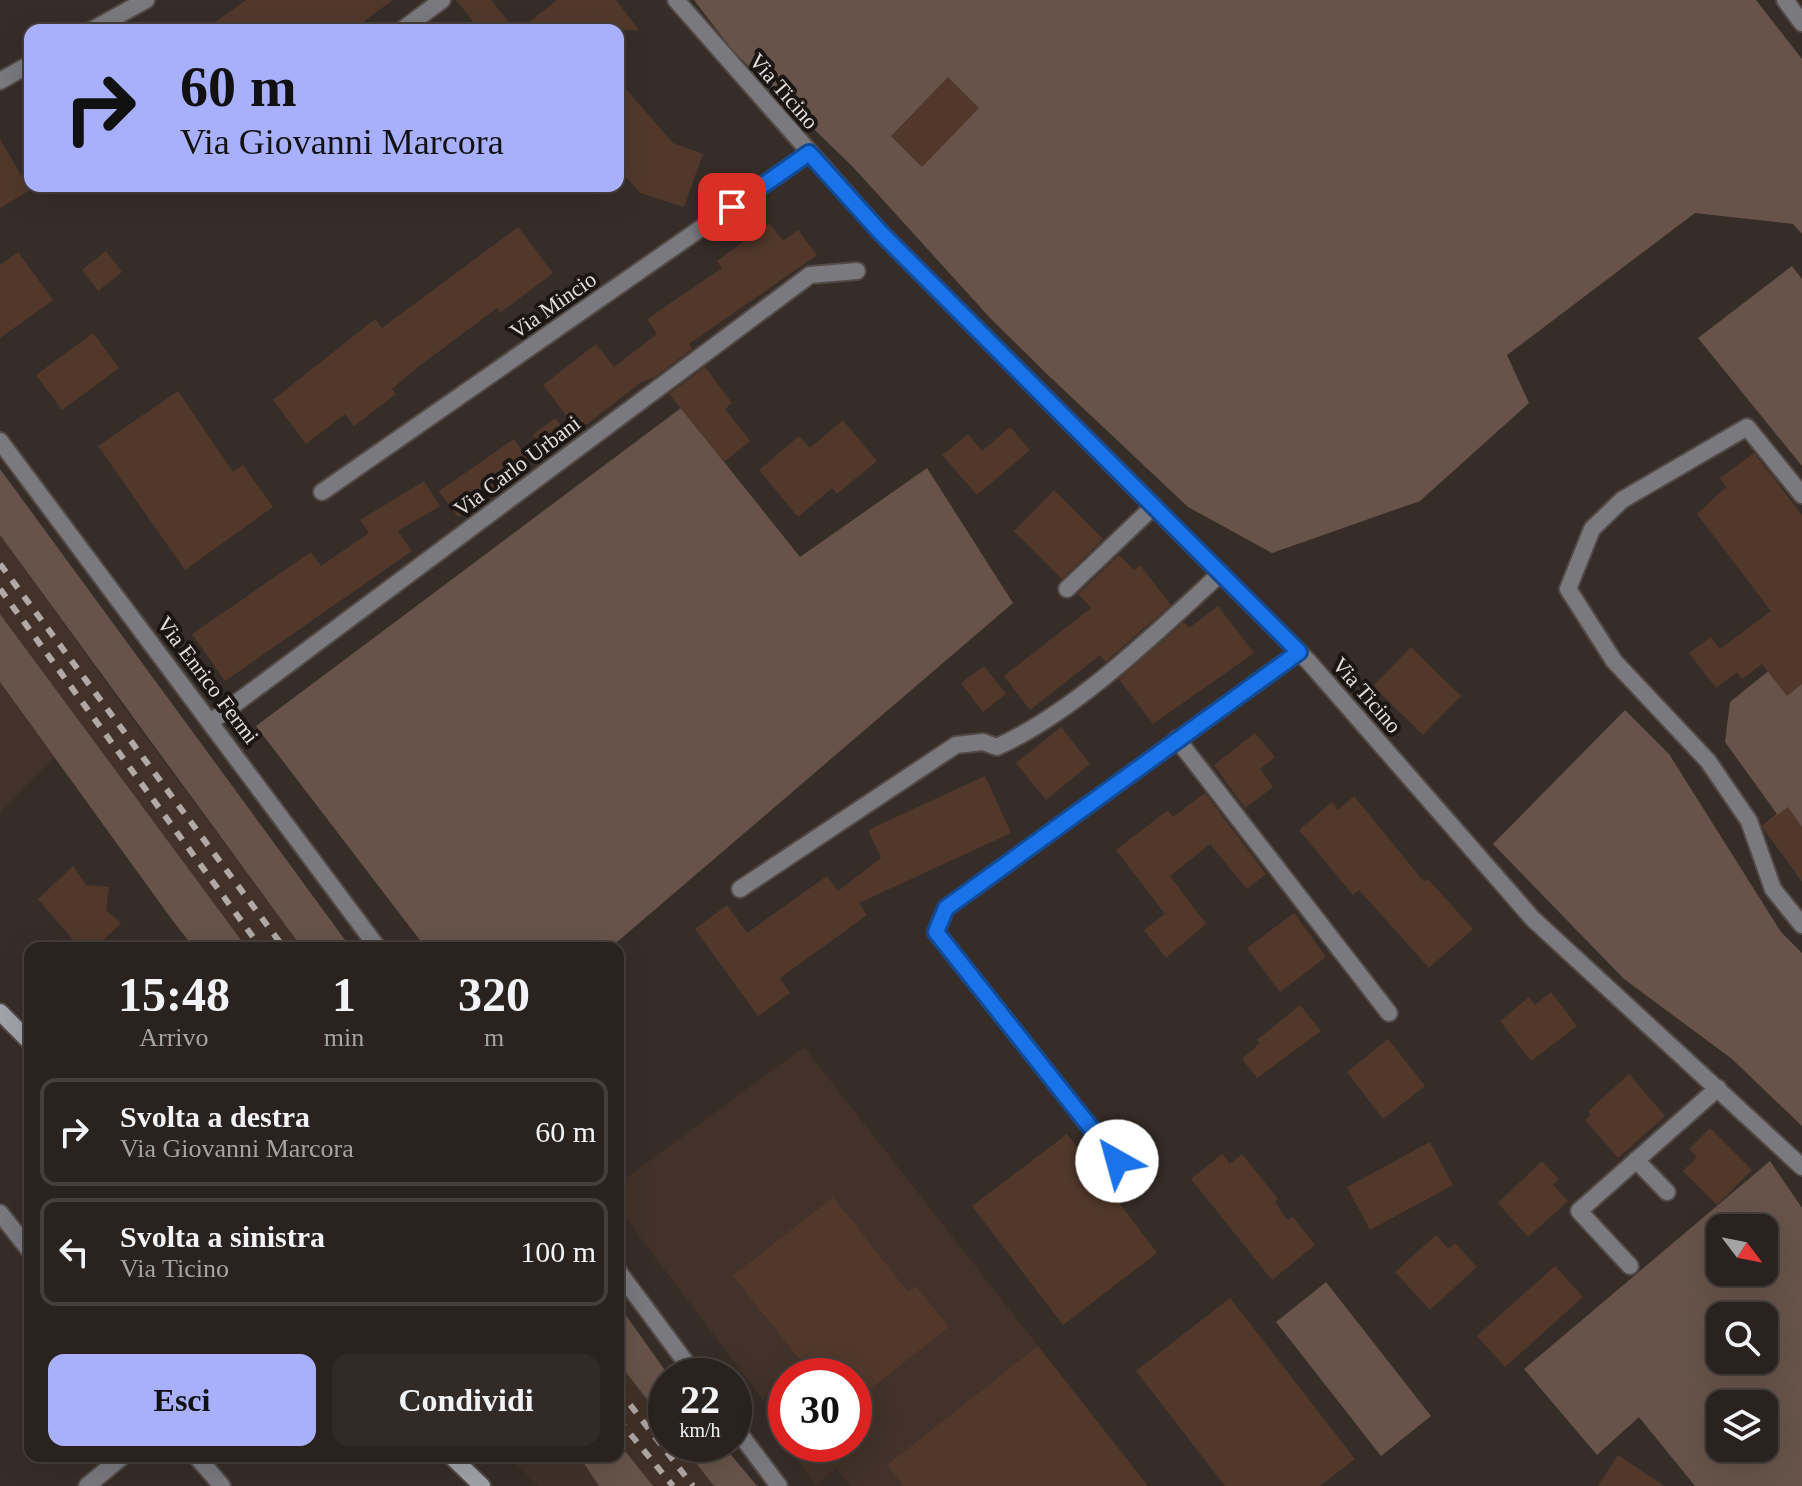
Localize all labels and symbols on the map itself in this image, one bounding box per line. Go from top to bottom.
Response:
street label: Via Ticino [744,48,824,134]
pin [698,173,766,241]
street label: Via Mincio [505,266,601,344]
street label: Via Carlo Urbani [449,410,585,522]
street label: Via Enrico Fermi [152,612,264,748]
street label: Via Ticino [1327,652,1407,738]
position arrow [1075,1119,1159,1203]
north arrow [1706,1214,1778,1286]
speed limit sign: 30 [768,1358,872,1462]

